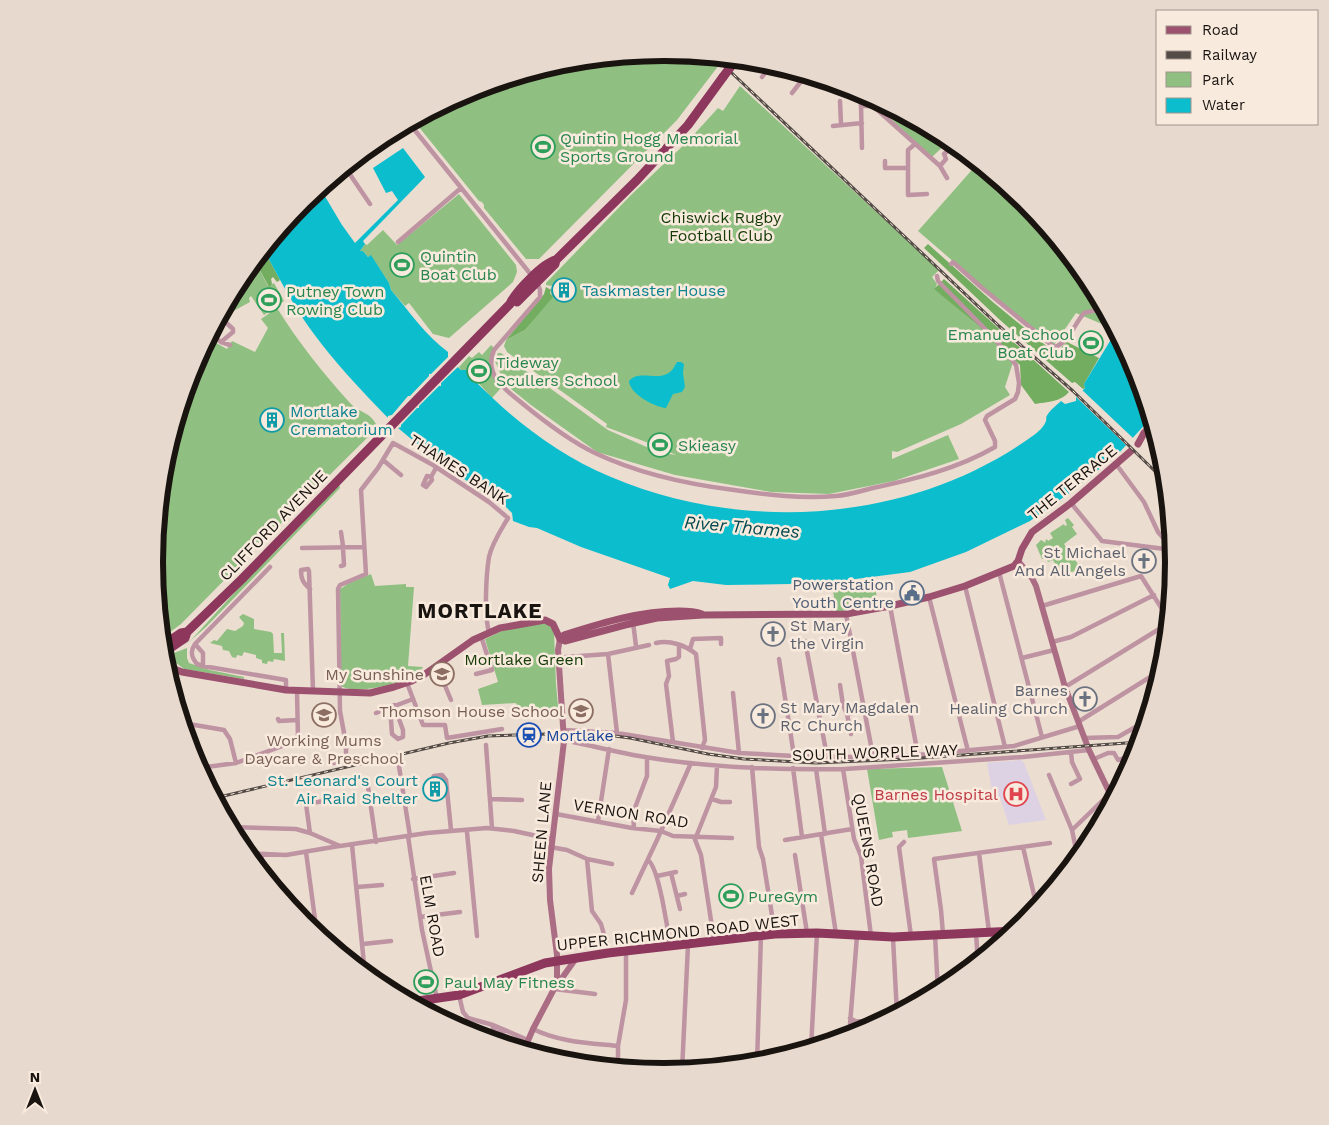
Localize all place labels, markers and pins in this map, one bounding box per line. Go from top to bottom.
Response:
place label: Quintin Hogg Memorial Sports Ground [560,129,738,166]
sports icon: Quintin Hogg Memorial Sports Ground [530,134,556,160]
place label: Quintin Boat Club [420,247,497,284]
sports icon: Quintin Boat Club [389,252,415,278]
building icon: Taskmaster House [551,277,577,303]
place label: Taskmaster House [582,281,726,300]
place label: Putney Town Rowing Club [286,282,385,319]
sports icon: Putney Town Rowing Club [256,287,282,313]
place label: Emanuel School Boat Club [947,325,1074,362]
sports icon: Emanuel School Boat Club [1078,330,1104,356]
place label: Tideway Scullers School [496,353,618,390]
sports icon: Tideway Scullers School [466,358,492,384]
place label: Mortlake Crematorium [290,402,393,439]
building icon: Mortlake Crematorium [259,407,285,433]
sports icon: Skieasy [647,432,673,458]
place label: Skieasy [678,436,737,455]
place label: St Michael And All Angels [1015,543,1126,580]
church icon: St Michael And All Angels [1131,548,1157,574]
place label: Powerstation Youth Centre [792,575,894,612]
public building icon: Powerstation Youth Centre [899,580,925,606]
place label: St Mary the Virgin [790,616,864,653]
church icon: St Mary the Virgin [760,621,786,647]
school or university icon: My Sunshine [429,661,455,687]
place label: My Sunshine [325,665,424,684]
place label: Barnes Healing Church [949,681,1068,718]
church icon: Barnes Healing Church [1072,686,1098,712]
school or university icon: Thomson House School [568,698,594,724]
place label: St Mary Magdalen RC Church [780,698,919,735]
school or university icon: Working Mums Daycare & Preschool [311,702,337,728]
place label: Thomson House School [379,702,564,721]
church icon: St Mary Magdalen RC Church [750,703,776,729]
station icon: Mortlake [516,722,542,748]
place label: Mortlake [546,726,614,745]
place label: Working Mums Daycare & Preschool [244,731,404,768]
place label: St. Leonard's Court Air Raid Shelter [267,771,418,808]
building icon: St. Leonard's Court Air Raid Shelter [422,776,448,802]
hospital icon: Barnes Hospital [1003,781,1029,807]
place label: Barnes Hospital [874,785,998,804]
sports icon: PureGym [718,883,744,909]
place label: PureGym [748,887,818,906]
sports icon: Paul May Fitness [413,969,439,995]
place label: Paul May Fitness [444,973,575,992]

